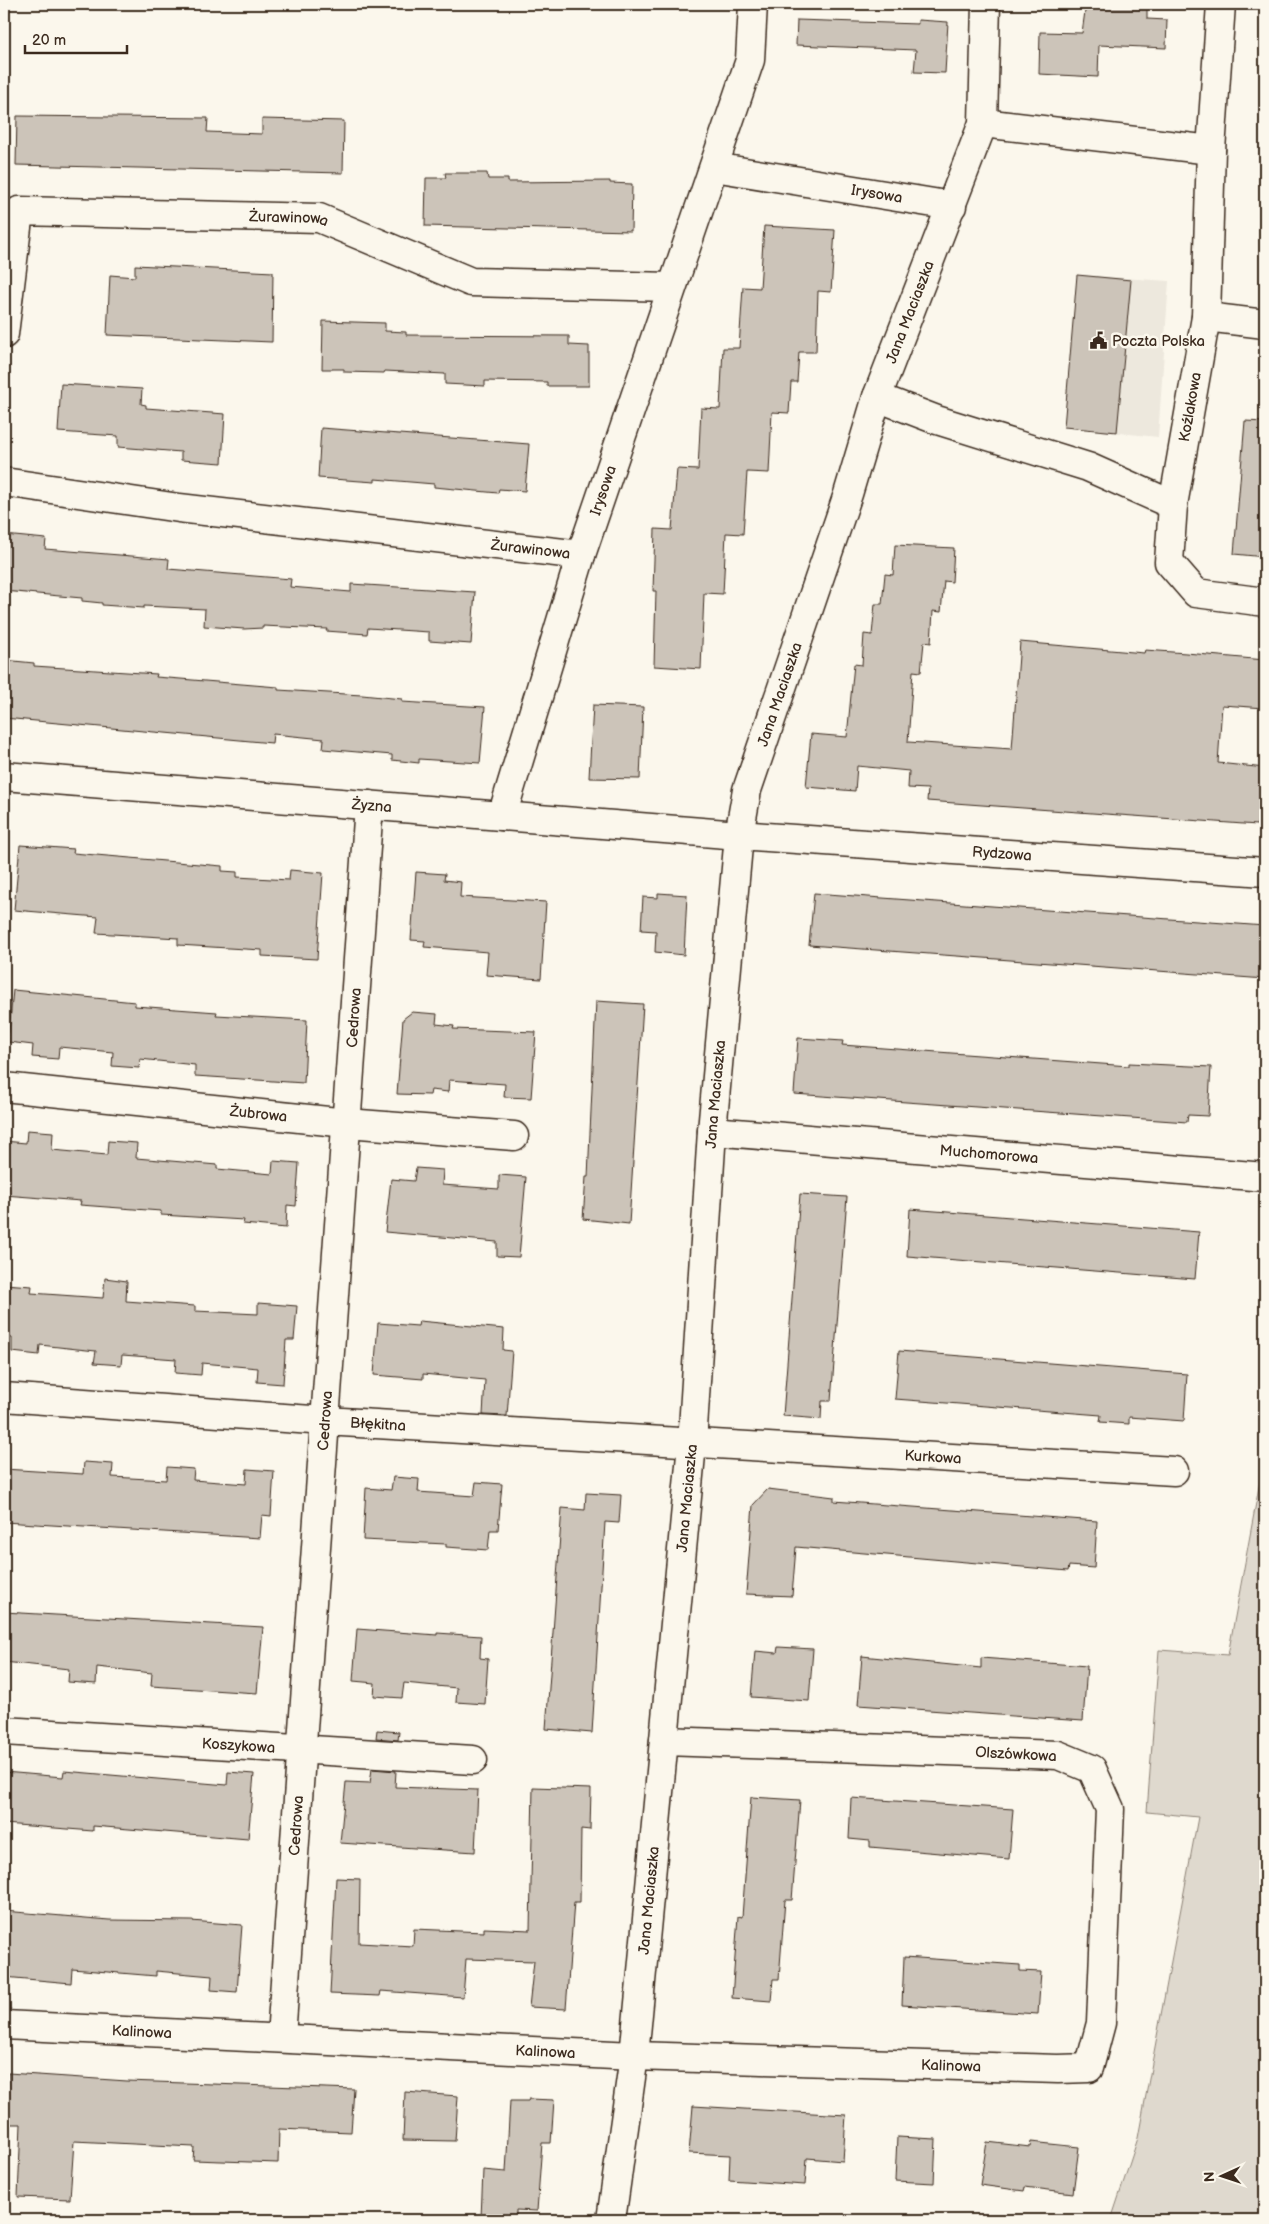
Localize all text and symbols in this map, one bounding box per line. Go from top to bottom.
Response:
scale bar [25,22,128,54]
text: 20 m [32,31,66,50]
street label: Irysowa [850,181,904,208]
street label: Żurawinowa [248,207,332,231]
street label: Jana Maciaszka [882,258,939,366]
public building icon: Poczta Polska [1088,331,1108,351]
place label: Poczta Polska [1112,332,1205,351]
street label: Koźlakowa [1175,371,1206,443]
street label: Irysowa [586,463,621,518]
street label: Żurawinowa [489,535,571,564]
street label: Jana Maciaszka [754,640,807,749]
street label: Żyzna [350,795,393,817]
street label: Rydzowa [971,842,1032,866]
street label: Cedrowa [343,987,366,1048]
street label: Jana Maciaszka [702,1039,730,1149]
street label: Żubrowa [228,1102,288,1127]
street label: Muchomorowa [939,1141,1039,1168]
street label: Cedrowa [314,1390,337,1451]
street label: Błękitna [349,1413,407,1436]
street label: Jana Maciaszka [673,1443,702,1553]
street label: Kurkowa [904,1446,962,1468]
street label: Koszykowa [201,1734,276,1758]
street label: Olszówkowa [975,1743,1057,1766]
street label: Cedrowa [285,1795,308,1856]
street label: Jana Maciaszka [635,1845,664,1955]
street label: Kalinowa [111,2021,172,2043]
street label: Kalinowa [515,2041,576,2063]
street label: Kalinowa [921,2056,981,2077]
north arrow [1196,2152,1246,2202]
text: N [1201,2171,1218,2182]

